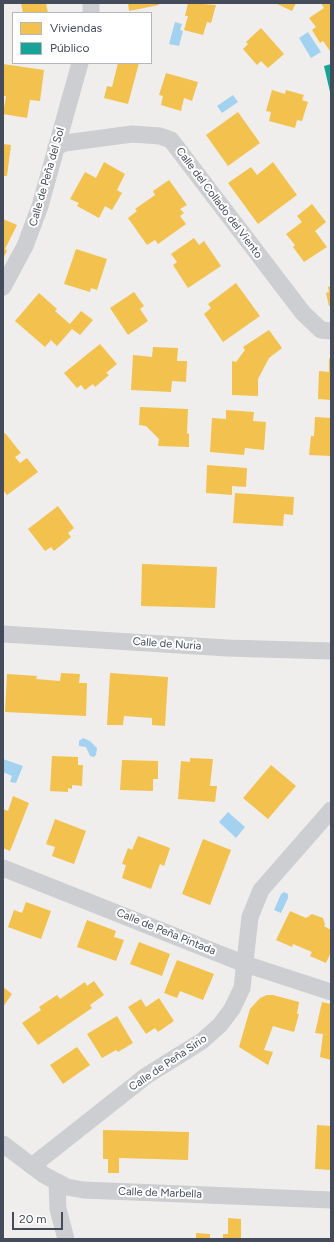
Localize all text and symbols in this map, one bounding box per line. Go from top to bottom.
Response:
legend [12,12,152,64]
text: Viviendas [50,21,102,35]
text: Público [50,41,90,55]
street label: Calle de Peña del Sol [27,126,67,228]
street label: Calle del Collado del Viento [173,145,265,261]
street label: Calle de Nuria [132,635,202,653]
street label: Calle de Peña Pintada [114,906,218,958]
street label: Calle de Peña Sirio [127,1032,209,1094]
street label: Calle de Marbella [118,1185,202,1201]
scale bar [14,1204,65,1230]
text: 20 m [19,1212,47,1226]

